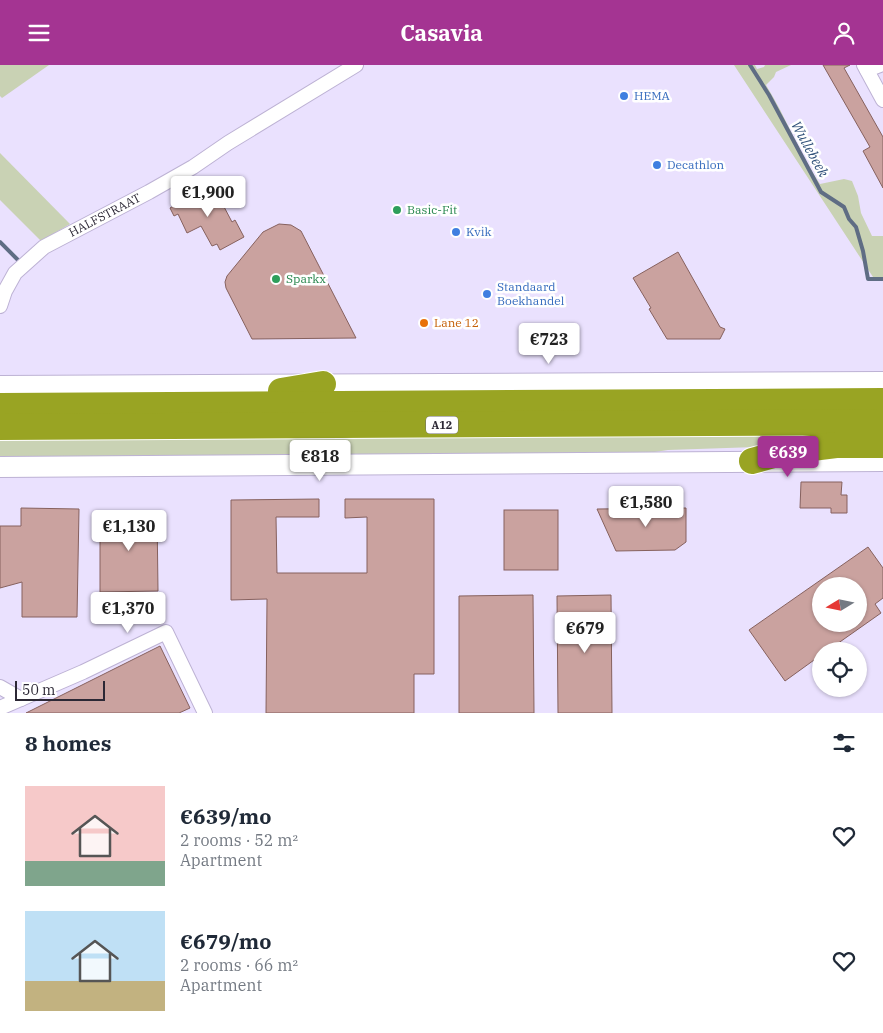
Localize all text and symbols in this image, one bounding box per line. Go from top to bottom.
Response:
text: Casavia [400,18,483,47]
icon: menu [25,19,53,47]
icon: person [830,19,858,47]
place label: HEMA [634,88,671,103]
marker: HEMA [618,90,630,102]
water label: Wullebeek [787,118,833,181]
place label: Decathlon [667,157,725,172]
marker: Decathlon [651,159,663,171]
pin: €1,900 [167,175,249,218]
text: €1,900 [182,182,234,202]
street label: HALFSTRAAT [66,190,143,240]
place label: Basic-Fit [407,202,457,217]
marker: Basic-Fit [391,204,403,216]
place label: Kvik [466,224,491,239]
marker: Kvik [450,226,462,238]
place label: Sparkx [286,271,326,286]
marker: Sparkx [270,273,282,285]
place label: Standaard Boekhandel [497,279,565,308]
marker: Standaard Boekhandel [481,288,493,300]
place label: Lane 12 [434,315,479,330]
marker: Lane 12 [418,317,430,329]
pin: €723 [519,323,579,365]
text: €723 [530,329,568,349]
road number: A12 [426,417,458,433]
pin: €639 [758,435,818,478]
pin: €818 [290,439,350,482]
text: €639 [769,442,807,462]
text: €818 [301,446,339,466]
pin: €1,580 [605,485,687,528]
text: €1,580 [620,492,672,512]
pin: €1,130 [88,509,170,552]
text: €1,130 [103,516,155,536]
north arrow [812,577,868,633]
map controls [812,577,867,697]
pin: €1,370 [87,591,169,634]
text: €1,370 [102,598,154,618]
pin: €679 [555,611,615,654]
text: €679 [566,618,604,638]
button: locate [812,642,867,697]
scale bar [15,678,105,701]
text: 50 m [22,681,55,699]
text: 8 homes [25,729,111,757]
icon: filters [830,729,858,757]
text: €639/mo [180,802,271,830]
icon: home [65,806,125,866]
icon: heart [830,822,858,850]
text: 2 rooms · 52 m² [180,830,298,850]
text: Apartment [180,850,262,870]
text: €679/mo [180,927,271,955]
icon: home [65,931,125,991]
icon: heart [830,947,858,975]
text: 2 rooms · 66 m² [180,955,298,975]
text: Apartment [180,975,262,995]

